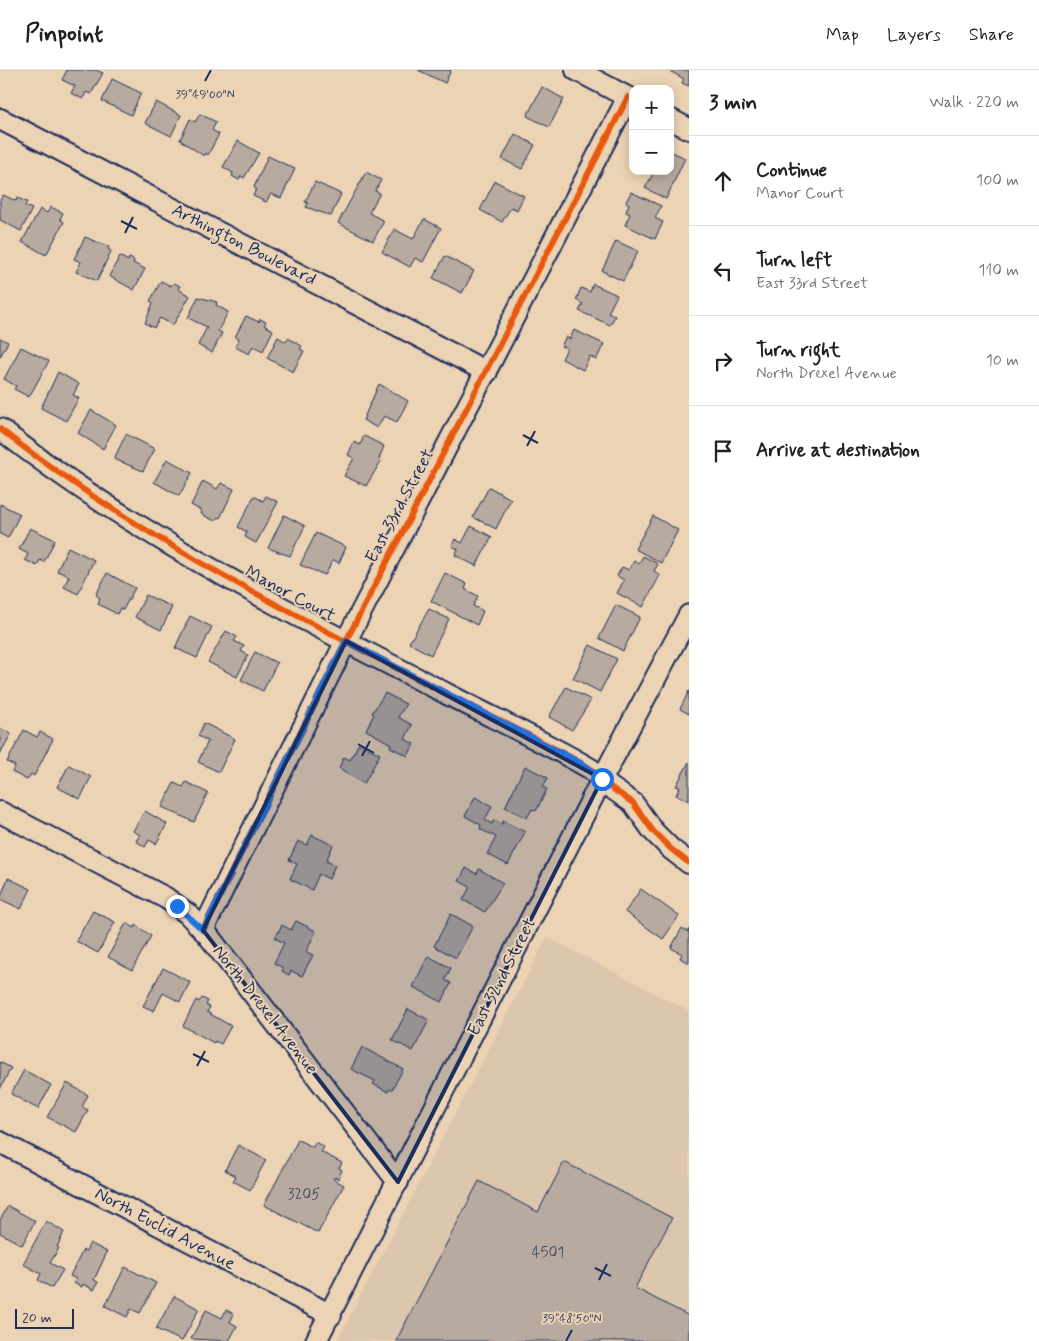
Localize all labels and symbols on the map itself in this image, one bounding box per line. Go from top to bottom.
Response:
text: 39°49'00"N [175,87,235,103]
street label: Arthington Boulevard [167,198,320,294]
street label: East 33rd Street [360,445,440,567]
street label: Manor Court [240,560,340,628]
route start [591,768,614,791]
route end [166,895,189,918]
street label: East 32nd Street [462,914,542,1040]
street label: North Drexel Avenue [207,940,323,1080]
street label: North Euclid Avenue [91,1182,240,1276]
house number: 3205 [288,1185,320,1205]
house number: 4501 [532,1243,564,1263]
scale bar [15,1306,74,1329]
text: 39°48'50"N [542,1311,602,1327]

